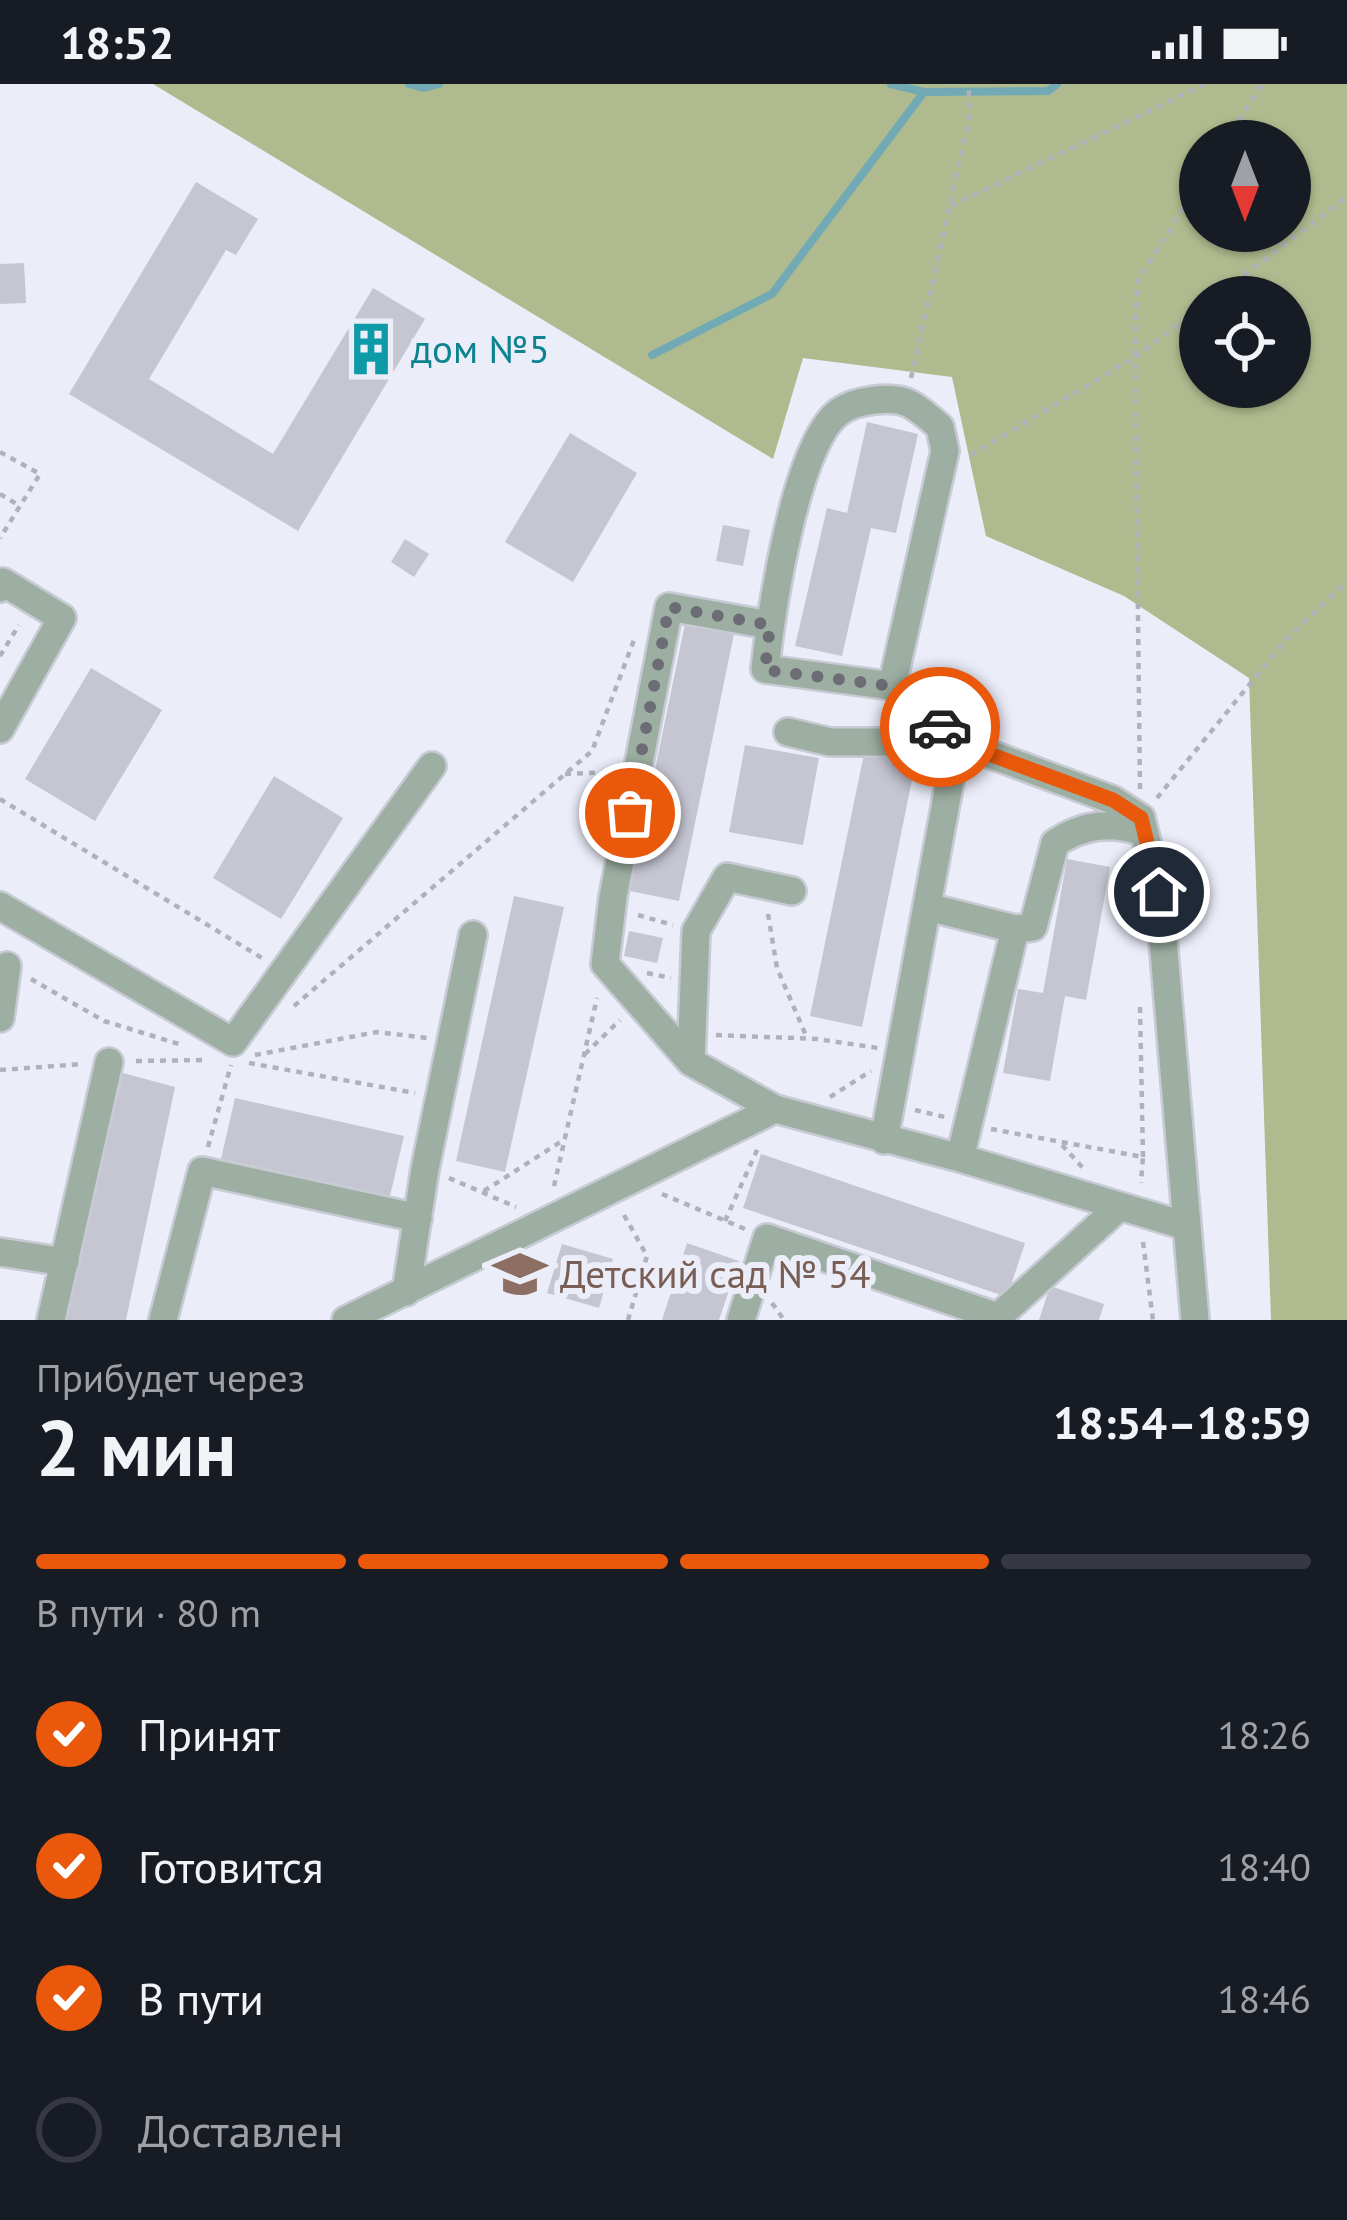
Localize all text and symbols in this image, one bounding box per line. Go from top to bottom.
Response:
text: 18:52 [60,13,174,71]
north arrow [1179,120,1311,252]
map controls [1179,120,1311,408]
button: locate [1179,276,1311,408]
building icon: дом №5 [342,320,400,378]
place label: дом №5 [411,323,550,374]
courier [880,667,1000,787]
icon: car [907,694,973,760]
pin [579,762,681,864]
icon: bag [597,780,663,846]
pin [1108,841,1210,943]
icon: home [1126,859,1192,925]
school or university icon: Детский сад № 54 [491,1245,549,1303]
place label: Детский сад № 54 [560,1248,870,1299]
text: Прибудет через [36,1352,305,1403]
text: 18:54–18:59 [1053,1393,1311,1451]
text: 2 мин [36,1397,236,1498]
text: В пути · 80 m [36,1587,261,1638]
icon: check [36,1701,102,1767]
text: Принят [138,1705,280,1763]
text: 18:26 [1217,1709,1311,1760]
icon: check [36,1833,102,1899]
text: Готовится [138,1837,324,1895]
text: 18:40 [1217,1841,1311,1892]
icon: check [36,1965,102,2031]
text: В пути [138,1969,264,2027]
text: 18:46 [1217,1973,1311,2024]
text: Доставлен [138,2101,343,2159]

